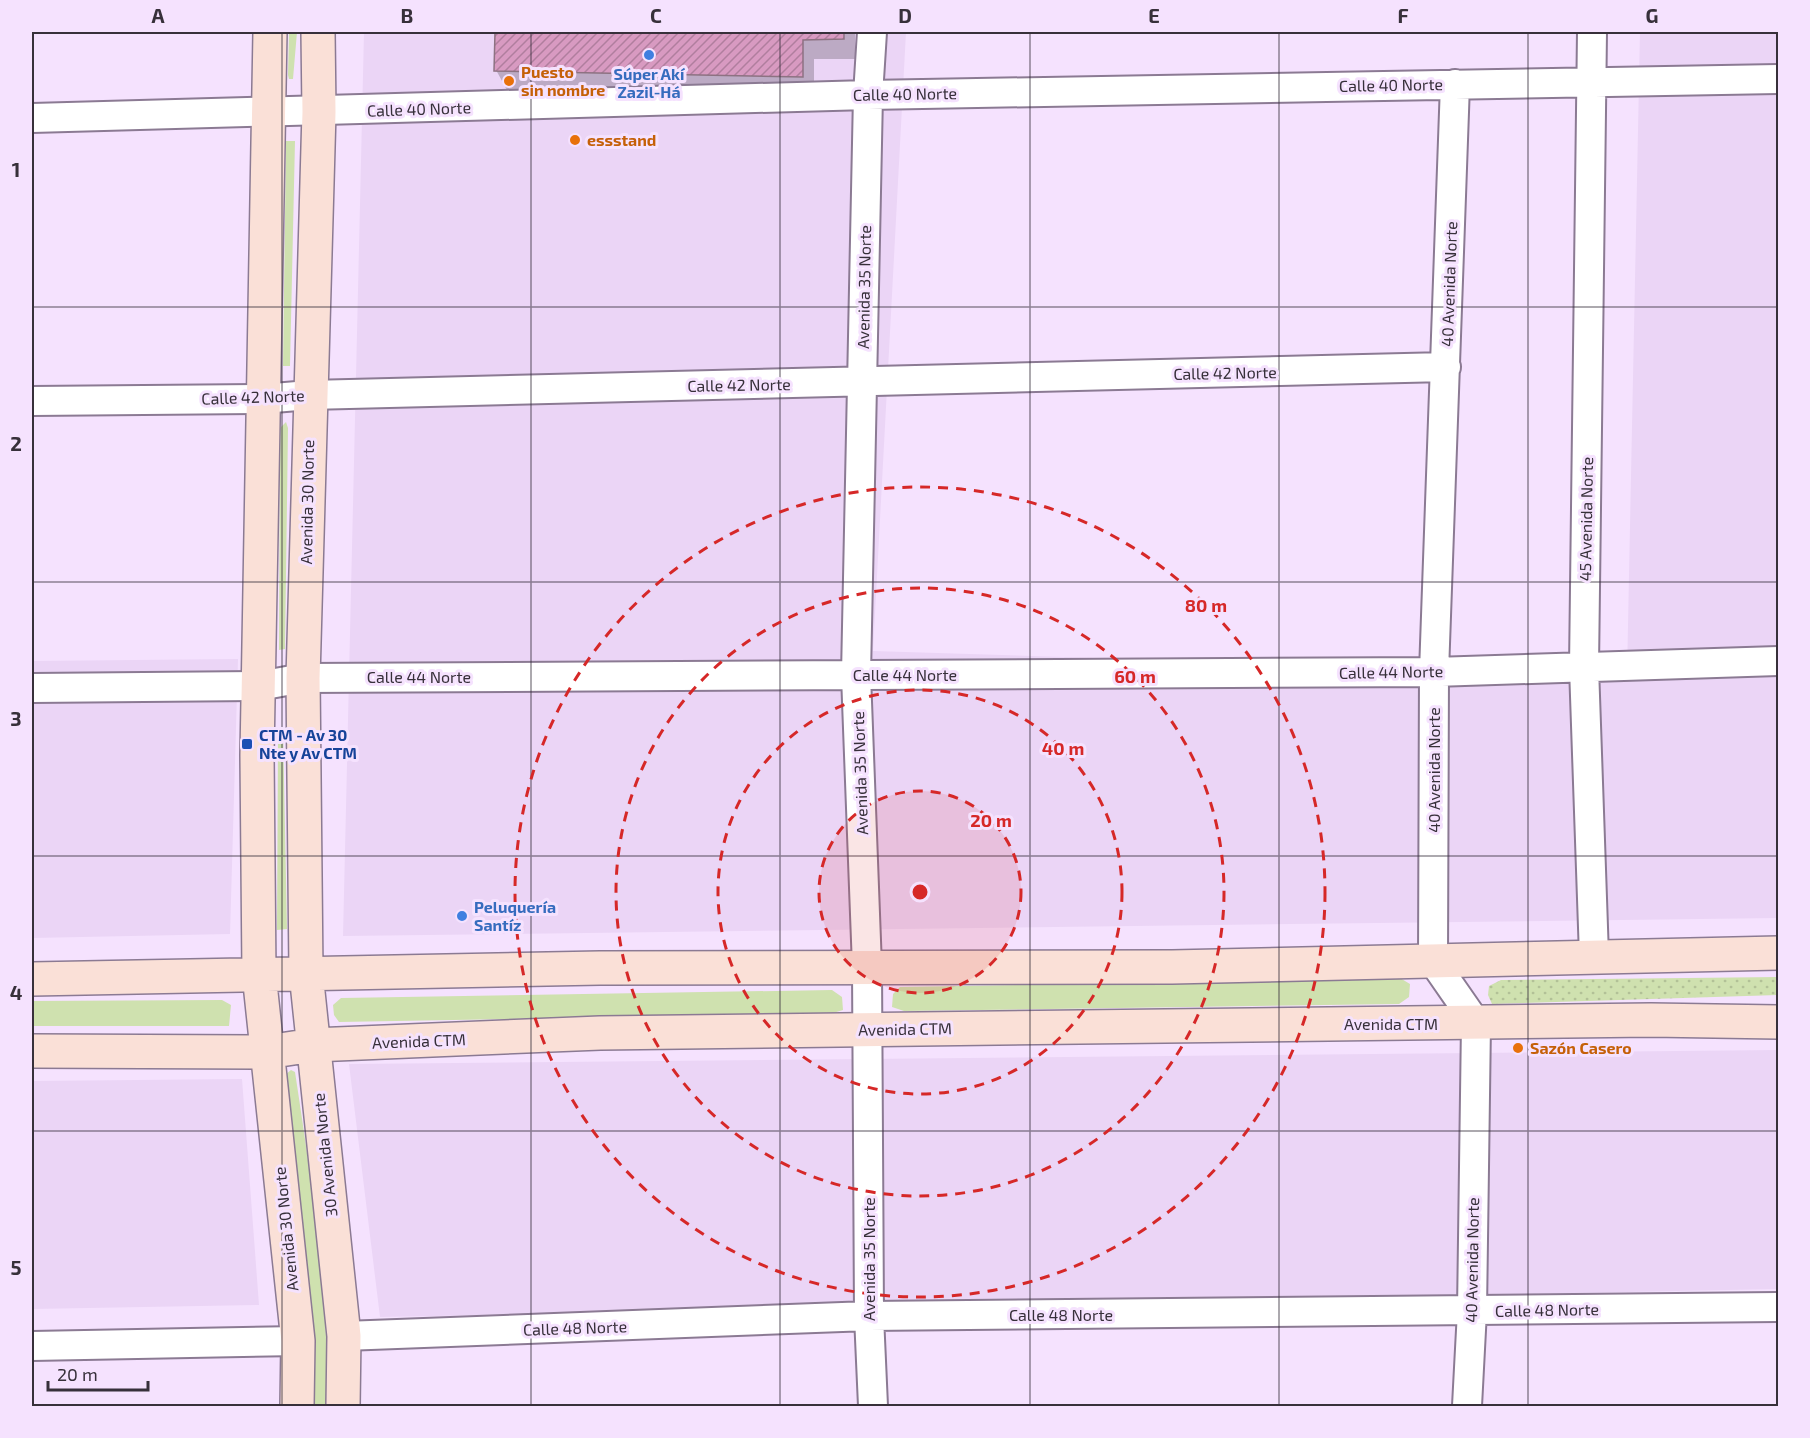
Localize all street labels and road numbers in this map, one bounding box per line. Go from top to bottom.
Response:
street label: Calle 40 Norte [1339,74,1443,95]
street label: Calle 40 Norte [853,83,957,104]
street label: Calle 40 Norte [367,97,471,120]
street label: 40 Avenida Norte [1437,221,1460,347]
street label: Avenida 35 Norte [853,225,874,349]
street label: Calle 42 Norte [1173,362,1277,383]
street label: Calle 42 Norte [687,374,791,395]
street label: Calle 42 Norte [201,385,305,408]
street label: Avenida 30 Norte [296,439,317,565]
street label: 45 Avenida Norte [1575,457,1596,581]
street label: Calle 44 Norte [1339,661,1443,682]
street label: Calle 44 Norte [853,665,957,684]
street label: Calle 44 Norte [367,667,471,686]
street label: 40 Avenida Norte [1424,707,1443,833]
street label: Avenida 35 Norte [848,711,871,835]
street label: Avenida CTM [1344,1014,1438,1033]
street label: Avenida CTM [858,1018,952,1039]
street label: Avenida CTM [372,1029,466,1052]
street label: 30 Avenida Norte [309,1092,340,1218]
street label: Avenida 30 Norte [270,1166,301,1292]
street label: Avenida 35 Norte [859,1197,878,1321]
street label: 40 Avenida Norte [1461,1197,1482,1323]
street label: Calle 48 Norte [1495,1299,1599,1320]
street label: Calle 48 Norte [1009,1305,1113,1324]
street label: Calle 48 Norte [523,1316,627,1339]

